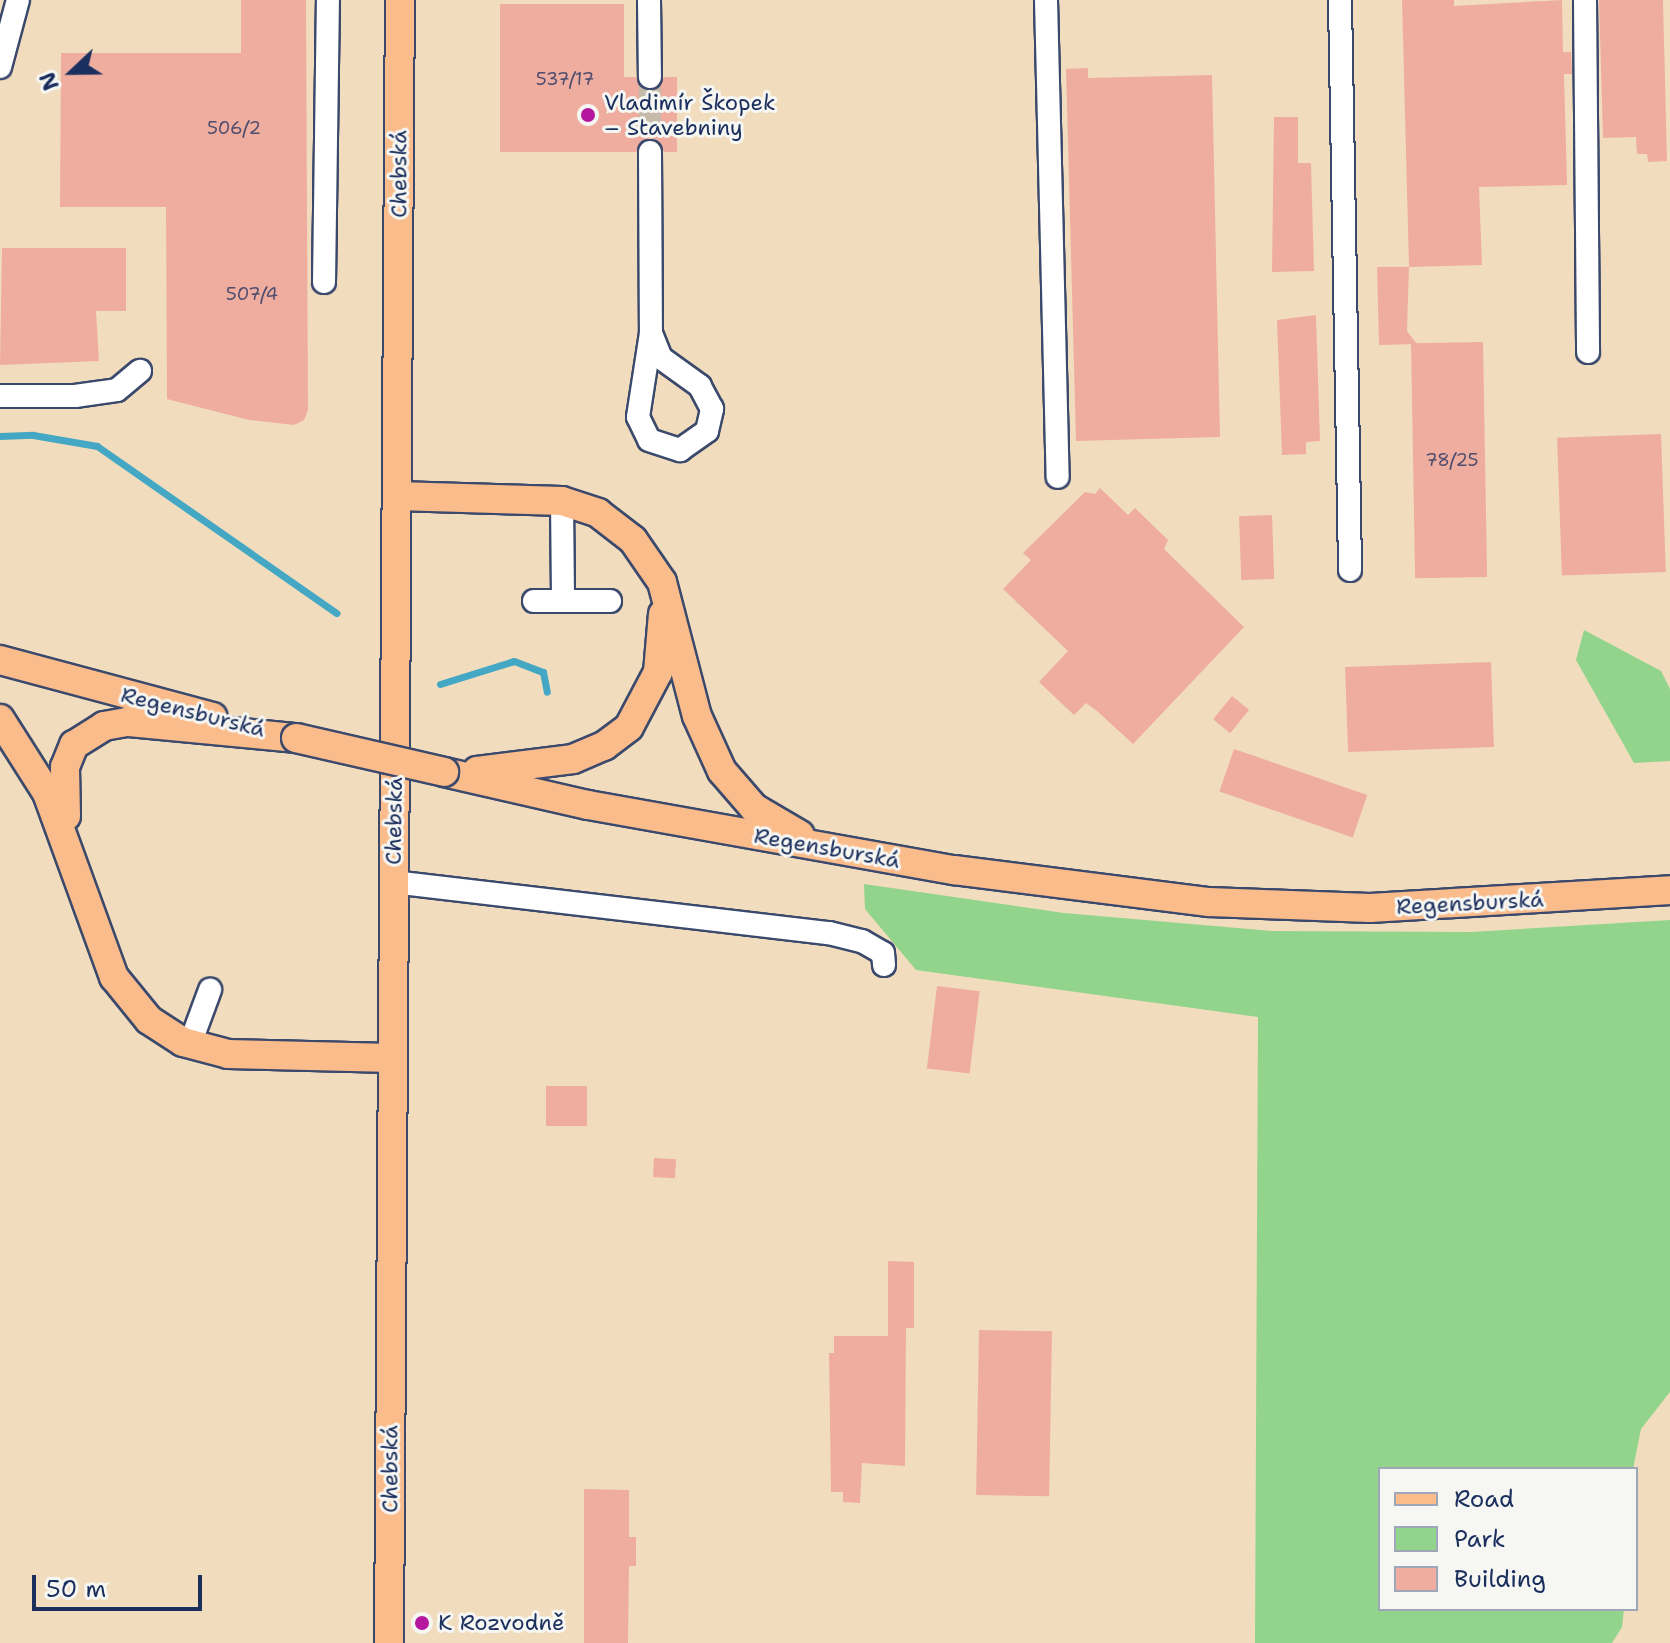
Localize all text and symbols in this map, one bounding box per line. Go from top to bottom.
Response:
north arrow [32,32,112,112]
text: N [33,68,66,95]
house number: 537/17 [536,68,594,90]
place label: Vladimír Škopek – Stavebniny [604,89,776,140]
marker: Vladimír Škopek – Stavebniny [579,106,597,124]
house number: 506/2 [207,117,261,139]
street label: Chebská [386,130,412,218]
house number: 507/4 [226,283,278,305]
house number: 78/25 [1425,449,1479,471]
street label: Regensburská [118,681,268,743]
street label: Chebská [380,777,408,865]
street label: Regensburská [752,822,902,874]
street label: Regensburská [1396,886,1544,920]
street label: Chebská [377,1425,403,1513]
legend [1378,1467,1638,1611]
text: Road [1454,1483,1514,1515]
text: Park [1454,1523,1506,1555]
scale bar [36,1559,206,1609]
text: Building [1454,1563,1546,1595]
text: 50 m [46,1573,106,1605]
place label: K Rozvodně [438,1610,564,1636]
marker: K Rozvodně [413,1614,431,1632]

